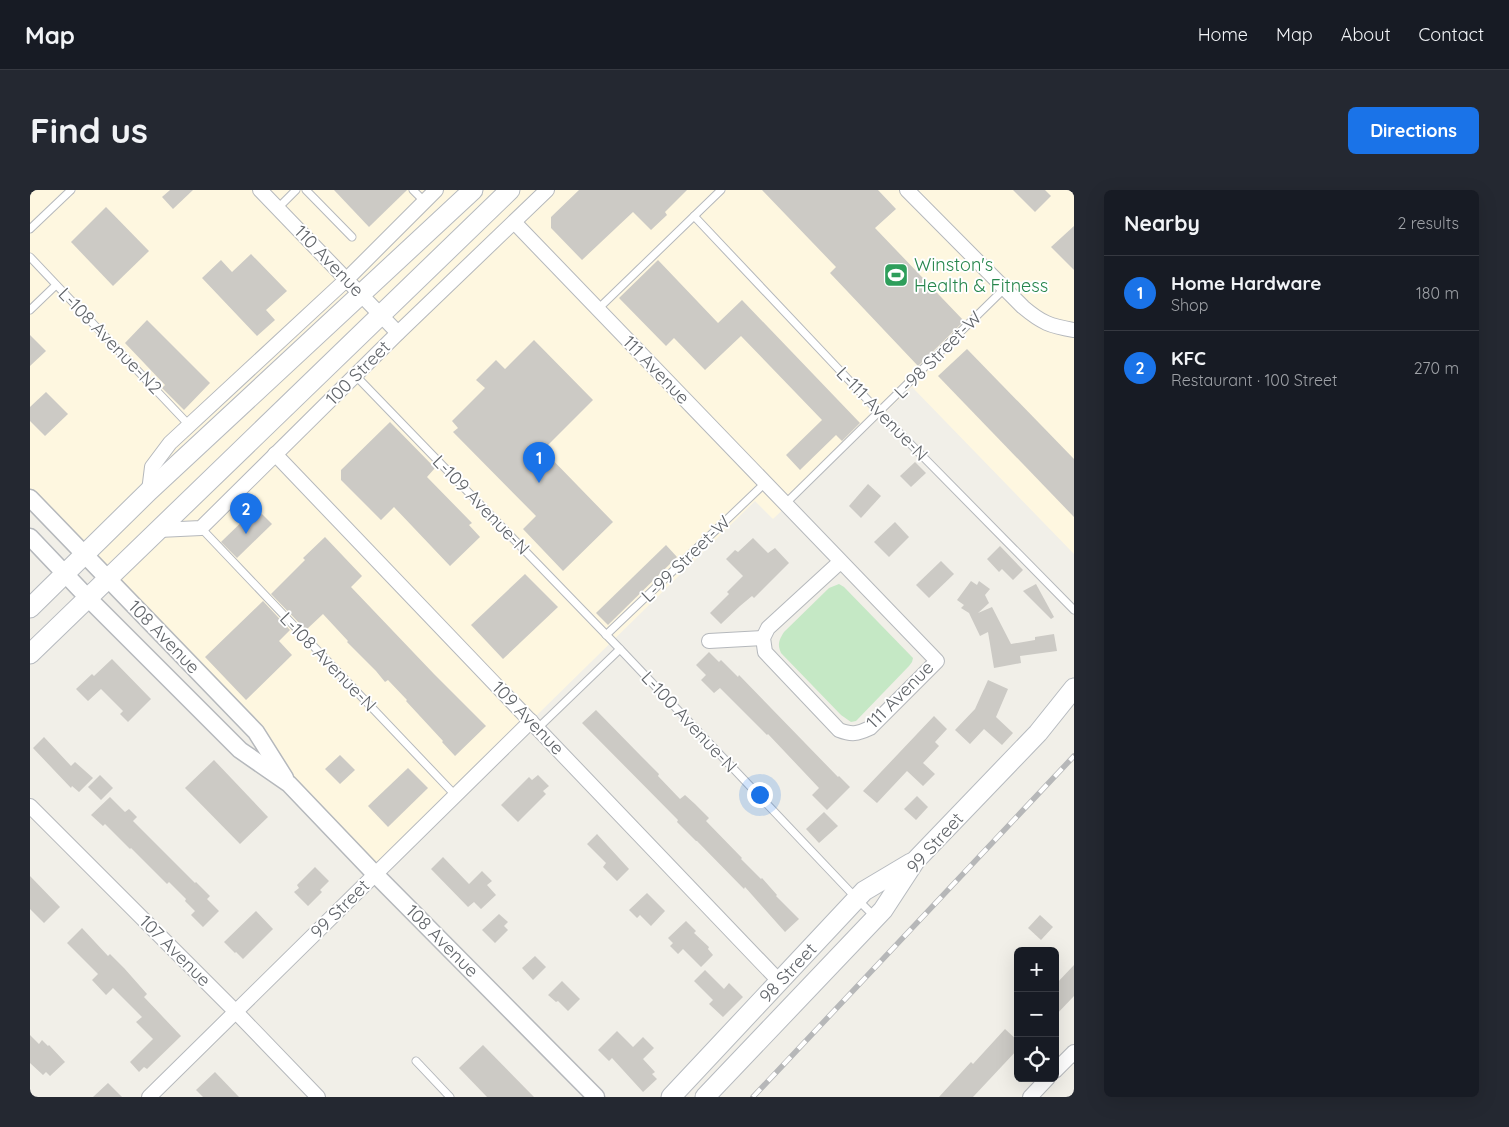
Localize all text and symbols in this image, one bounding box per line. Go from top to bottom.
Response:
text: Map [25,20,75,50]
text: Home [1198,23,1248,46]
text: Map [1276,23,1313,46]
text: About [1341,23,1391,46]
text: Contact [1419,23,1484,46]
button: Directions [1348,107,1479,154]
text: Find us [30,108,148,152]
text: Nearby [1124,210,1200,236]
text: 2 results [1397,213,1459,233]
street label: 110 Avenue [290,220,369,301]
place label: Winston's Health & Fitness [914,253,1048,297]
sports icon: Winston's Health & Fitness [883,262,909,288]
text: Home Hardware [1171,271,1322,295]
street label: L-108 Avenue-N2 [54,283,167,399]
text: 1 [1137,283,1143,303]
text: 180 m [1416,283,1459,303]
text: Shop [1171,295,1208,315]
street label: L-98 Street-W [889,306,986,403]
street label: 111 Avenue [618,331,695,409]
street label: 100 Street [320,335,395,410]
text: KFC [1171,346,1206,370]
text: 2 [1135,358,1145,378]
text: 270 m [1414,358,1459,378]
street label: L-111 Avenue-N [832,362,933,466]
text: Restaurant · 100 Street [1171,370,1338,390]
pin: 1 [523,442,555,483]
street label: L-109 Avenue-N [428,450,535,559]
pin: 2 [230,493,262,534]
street label: L-99 Street-W [636,510,735,607]
street label: 108 Avenue [124,595,205,678]
street label: L-108 Avenue-N [275,607,382,716]
street label: 111 Avenue [861,656,938,733]
street label: L-100 Avenue-N [636,666,742,777]
street label: 109 Avenue [487,676,569,759]
your location [747,782,773,808]
street label: 99 Street [901,807,968,878]
street label: 99 Street [305,874,374,943]
street label: 108 Avenue [401,899,484,982]
street label: 107 Avenue [135,910,216,991]
street label: 98 Street [754,938,821,1008]
map controls [1014,947,1059,1082]
button: + [1014,947,1059,992]
button: − [1014,992,1059,1037]
button: locate [1014,1037,1059,1082]

